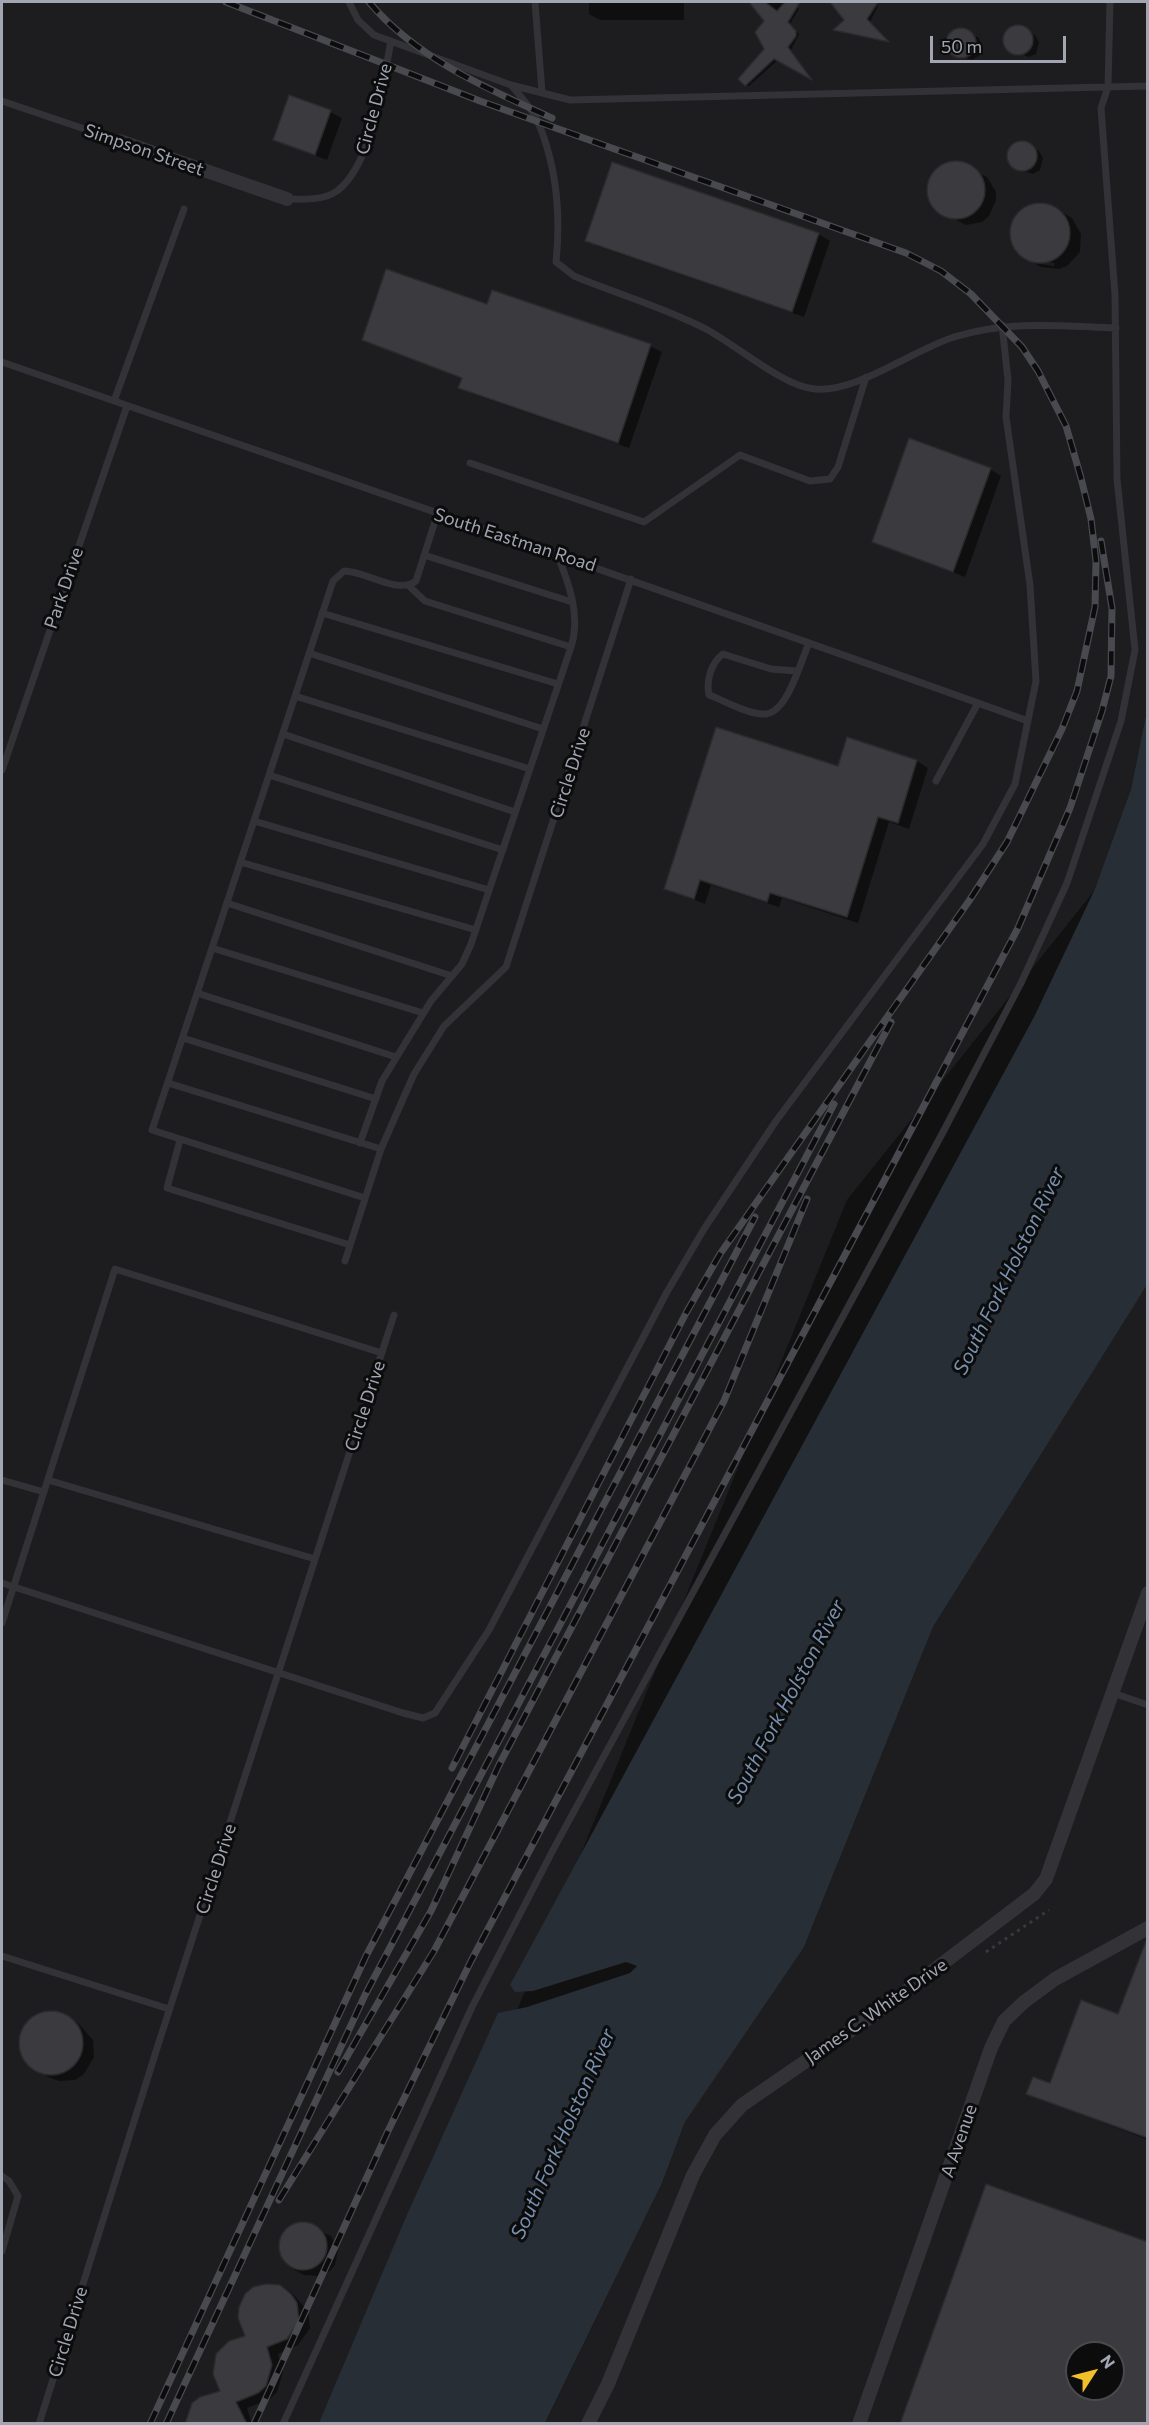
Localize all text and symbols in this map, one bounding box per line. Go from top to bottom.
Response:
scale bar [933,24,1070,62]
text: 50 m [941,35,982,57]
street label: Circle Drive [351,61,397,157]
street label: Simpson Street [81,119,207,181]
street label: South Eastman Road [431,504,599,576]
street label: Park Drive [40,544,88,632]
street label: Circle Drive [545,725,595,821]
water label: South Fork Holston River [948,1164,1070,1378]
street label: Circle Drive [340,1358,390,1454]
water label: South Fork Holston River [722,1596,850,1808]
street label: Circle Drive [191,1821,241,1917]
street label: James C. White Drive [801,1954,951,2068]
water label: South Fork Holston River [506,2025,620,2243]
street label: A Avenue [936,2102,982,2180]
street label: Circle Drive [44,2284,92,2380]
north arrow [1065,2341,1125,2401]
text: N [1097,2351,1120,2372]

